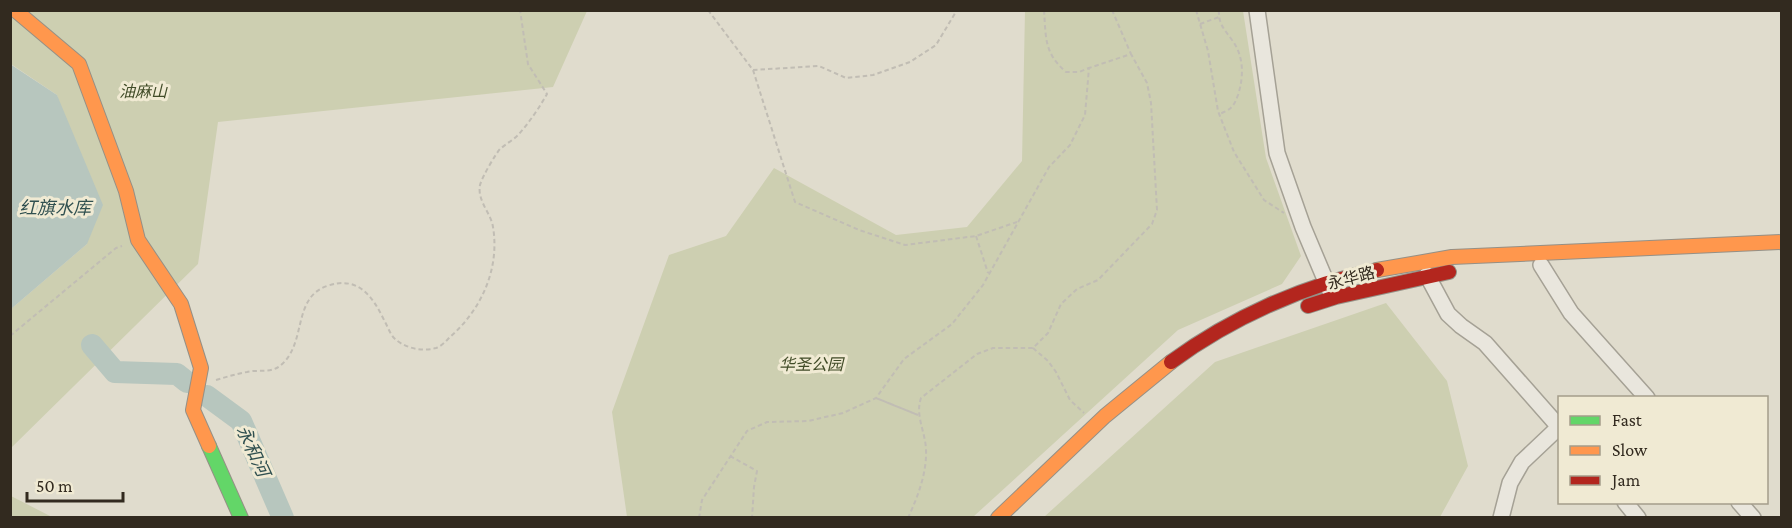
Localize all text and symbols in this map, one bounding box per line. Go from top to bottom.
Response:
park label: 油麻山 [119,83,168,100]
water label: 红旗水库 [19,198,94,218]
street label: 永华路 [1326,264,1376,292]
park label: 华圣公园 [779,356,845,373]
legend [1558,396,1768,504]
text: Fast [1612,410,1643,430]
water label: 永和河 [233,422,275,482]
text: Slow [1612,440,1648,460]
scale bar [27,465,123,503]
text: Jam [1610,470,1641,490]
text: 50 m [36,476,73,496]

